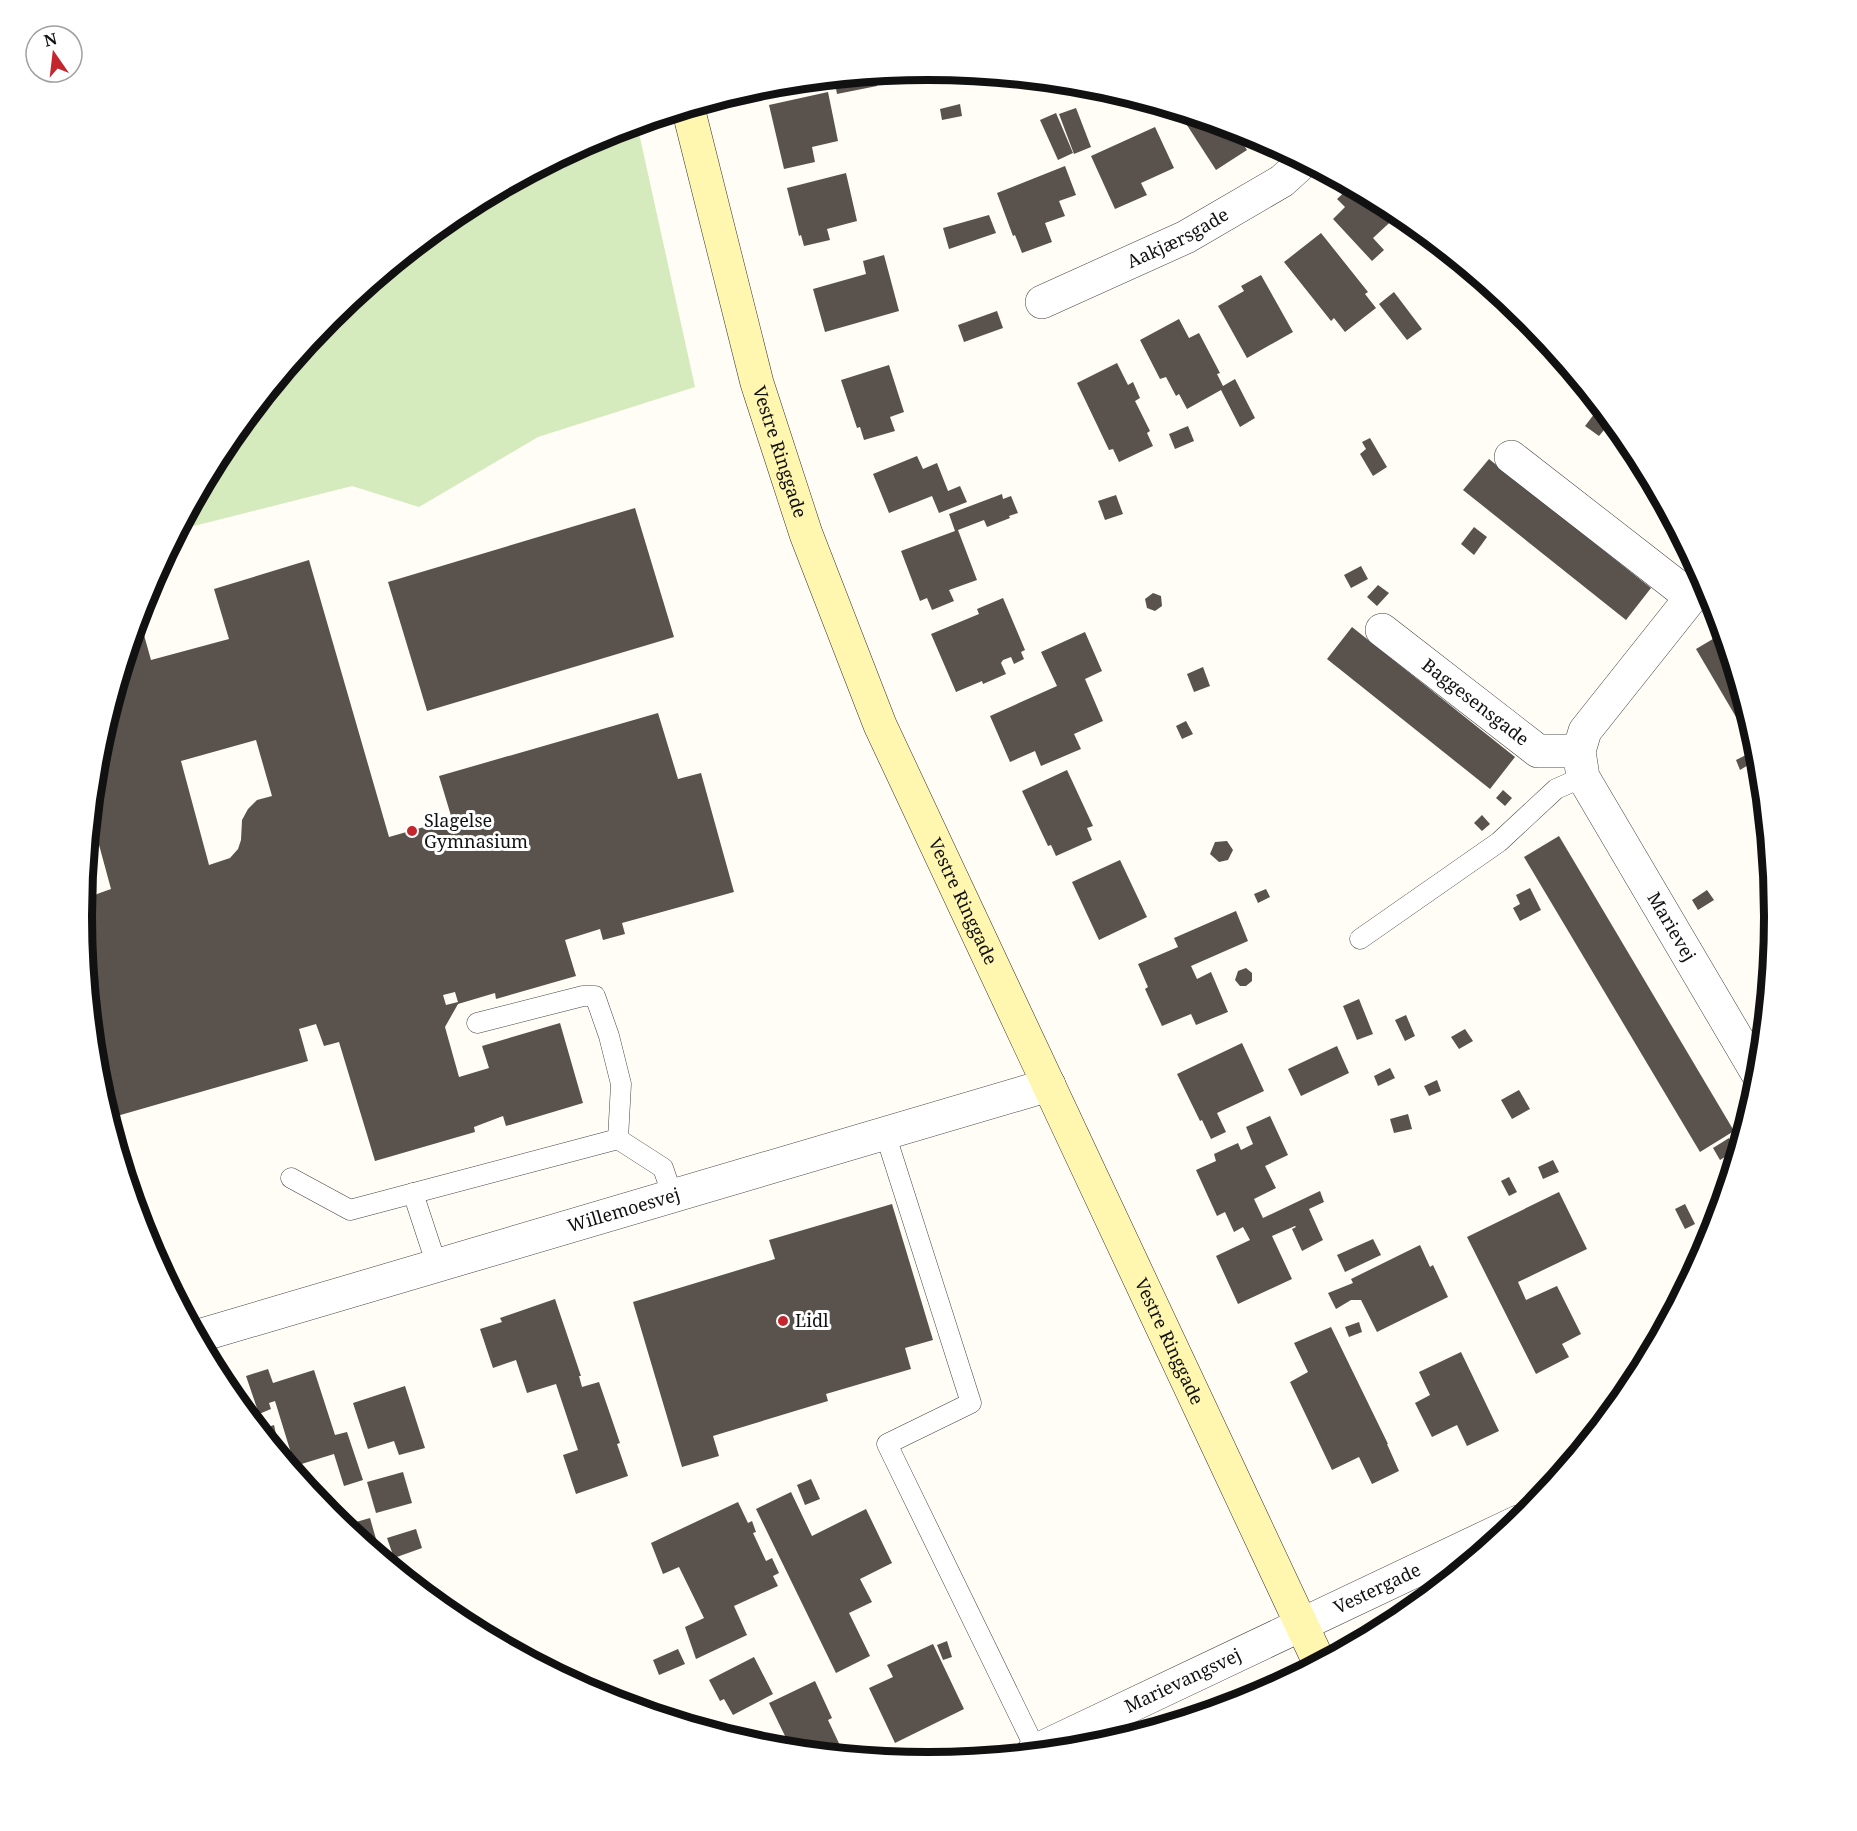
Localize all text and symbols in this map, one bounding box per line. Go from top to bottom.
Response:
north arrow [24,24,84,84]
text: N [42,27,60,52]
street label: Aakjærsgade [1123,202,1233,273]
street label: Vestre Ringgade [748,383,813,521]
street label: Baggesensgade [1418,653,1534,751]
place label: Slagelse Gymnasium [424,808,528,853]
marker: Slagelse Gymnasium [405,824,419,838]
street label: Vestre Ringgade [924,834,1004,968]
street label: Marievej [1642,887,1702,965]
street label: Willemoesvej [565,1182,683,1237]
street label: Vestre Ringgade [1130,1274,1210,1408]
place label: Lidl [795,1308,829,1332]
marker: Lidl [776,1314,790,1328]
street label: Vestergade [1329,1557,1424,1619]
street label: Marievangsvej [1120,1642,1245,1718]

